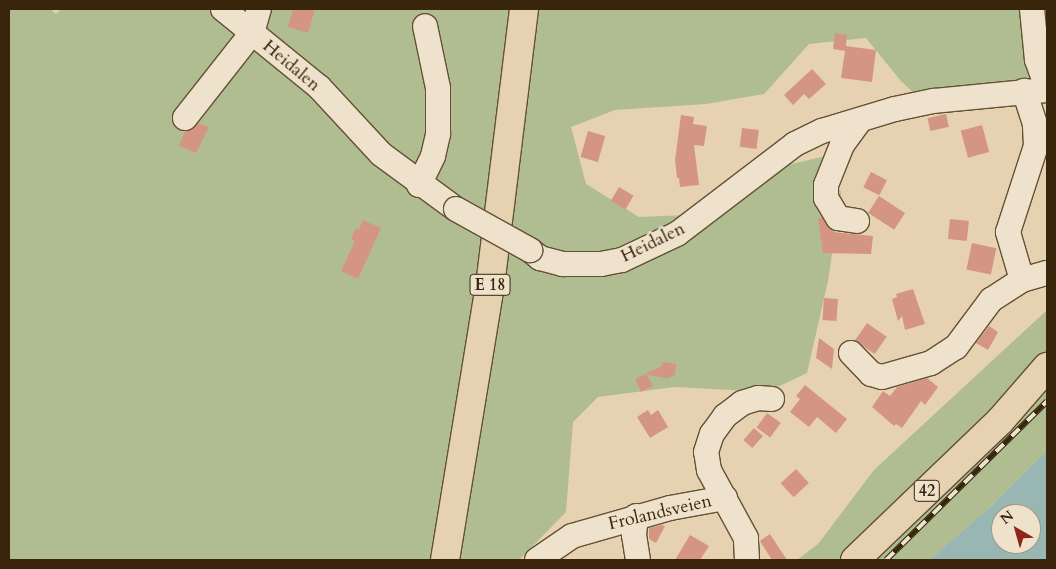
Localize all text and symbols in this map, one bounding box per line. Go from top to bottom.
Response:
street label: Heidalen [258,36,324,96]
street label: Heidalen [617,218,689,268]
road number: E 18 [469,272,511,298]
road number: 42 [913,478,941,504]
street label: Frolandsveien [606,491,714,535]
north arrow [991,504,1041,554]
text: N [996,506,1018,529]

